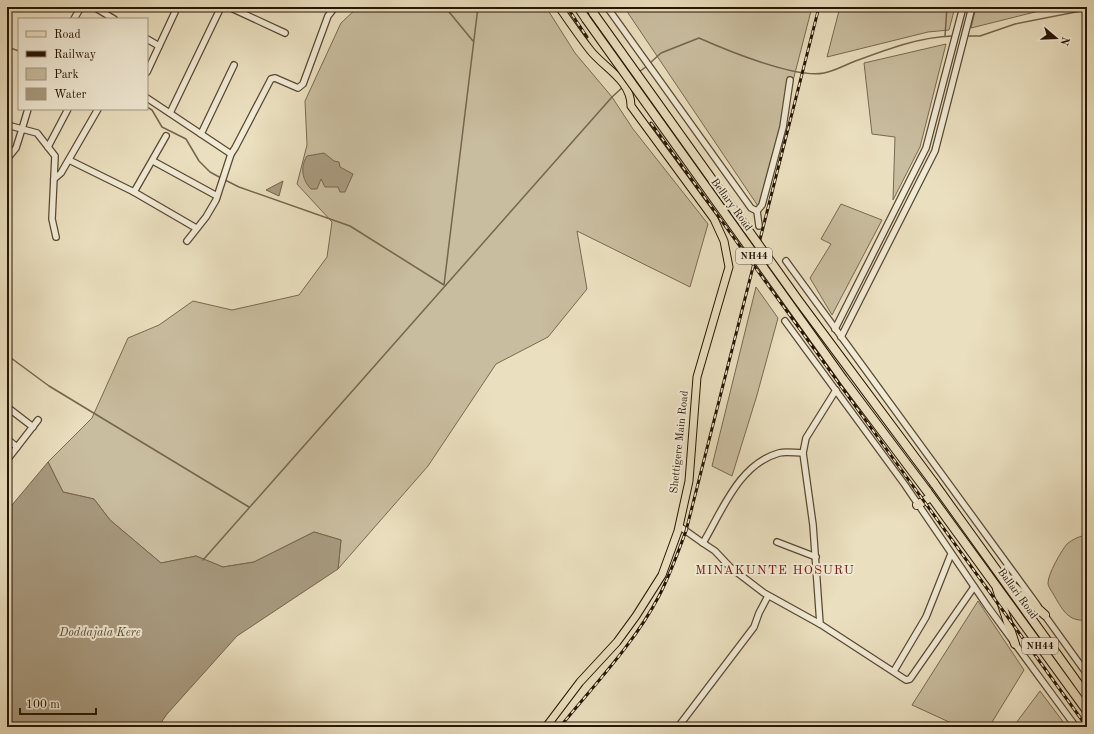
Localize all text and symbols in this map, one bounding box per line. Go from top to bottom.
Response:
legend [18,18,148,110]
north arrow [1036,18,1076,58]
text: Road [54,29,81,41]
text: N [1057,35,1071,47]
text: Railway [54,49,97,61]
text: Park [54,69,79,81]
text: Water [54,89,87,101]
street label: Bellary Road [708,177,754,234]
road number: NH44 [736,248,772,264]
street label: Shettigere Main Road [669,390,691,494]
district label: MINAKUNTE HOSURU [695,564,855,577]
street label: Ballari Road [995,567,1039,621]
water label: Doddajala Kere [58,627,141,639]
road number: NH44 [1022,638,1058,654]
scale bar [20,690,96,716]
text: 100 m [26,699,60,711]

